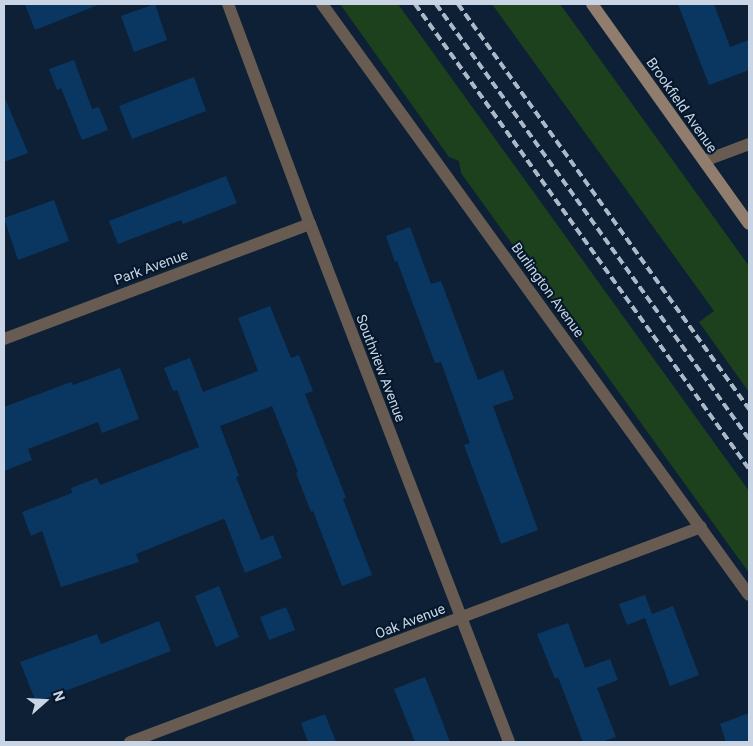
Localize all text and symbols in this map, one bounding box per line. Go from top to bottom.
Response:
street label: Brookfield Avenue [643,54,721,156]
street label: Burlington Avenue [508,239,588,341]
street label: Park Avenue [112,246,190,288]
street label: Southview Avenue [353,312,409,424]
street label: Oak Avenue [373,600,447,642]
north arrow [20,676,70,726]
text: N [50,689,68,703]

